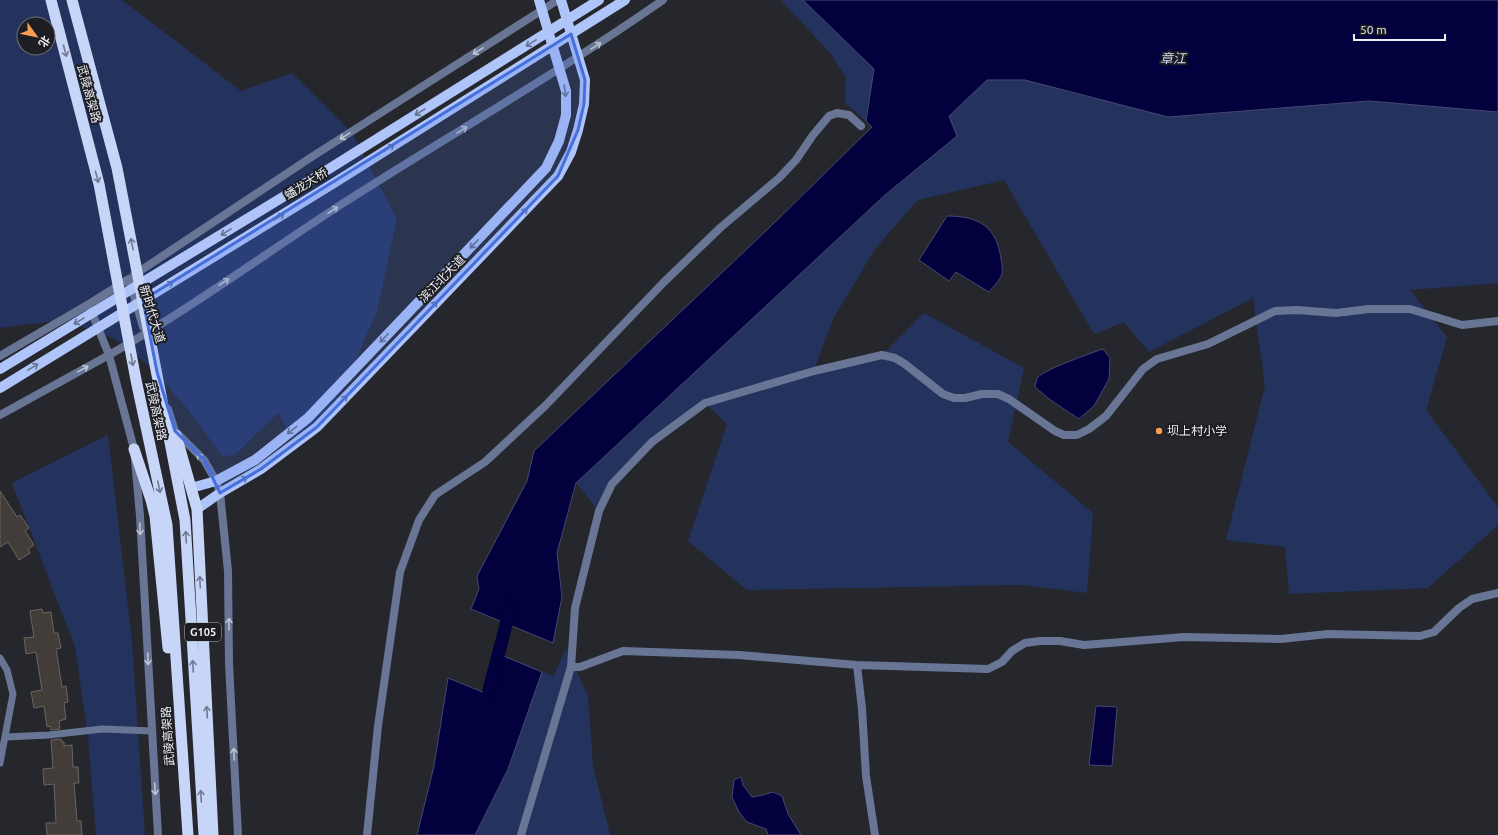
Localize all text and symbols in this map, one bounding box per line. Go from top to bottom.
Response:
north arrow [16,16,56,56]
scale bar [1354,16,1445,42]
text: 50 m [1360,23,1387,36]
text: 北 [36,34,52,49]
one-way arrow [525,40,537,48]
one-way arrow [590,42,602,50]
one-way arrow [61,45,69,58]
one-way arrow [473,47,484,55]
water label: 章江 [1160,51,1188,65]
street label: 武陵高架路 [75,63,104,125]
one-way arrow [561,84,569,97]
one-way arrow [415,108,426,116]
one-way arrow [456,125,468,133]
one-way arrow [340,132,351,140]
one-way arrow [383,144,394,152]
street label: 蟠龙大桥 [282,165,330,202]
one-way arrow [94,170,102,183]
one-way arrow [327,206,339,214]
one-way arrow [519,208,528,218]
one-way arrow [273,212,285,220]
one-way arrow [220,228,232,236]
one-way arrow [128,237,136,250]
one-way arrow [469,239,478,249]
street label: 滨江北大道 [416,253,467,305]
one-way arrow [219,278,230,286]
one-way arrow [162,280,174,288]
street label: 新时代大道 [137,283,167,344]
one-way arrow [428,301,438,311]
one-way arrow [74,317,85,325]
one-way arrow [379,333,389,343]
one-way arrow [129,353,137,366]
one-way arrow [27,363,39,371]
one-way arrow [77,365,89,373]
street label: 武陵高架路 [144,380,169,442]
one-way arrow [338,395,348,405]
place label: 坝上村小学 [1167,424,1227,437]
one-way arrow [287,426,298,435]
marker: 坝上村小学 [1154,426,1164,436]
one-way arrow [196,453,206,463]
one-way arrow [235,476,247,484]
one-way arrow [156,480,164,493]
one-way arrow [136,522,144,535]
one-way arrow [182,531,190,544]
one-way arrow [197,576,204,589]
one-way arrow [225,618,232,631]
road number: G105 [185,623,221,641]
one-way arrow [144,652,151,665]
one-way arrow [190,660,197,673]
street label: 武陵高架路 [159,706,176,766]
one-way arrow [203,706,210,719]
one-way arrow [230,748,237,761]
one-way arrow [152,782,159,795]
one-way arrow [198,790,205,803]

